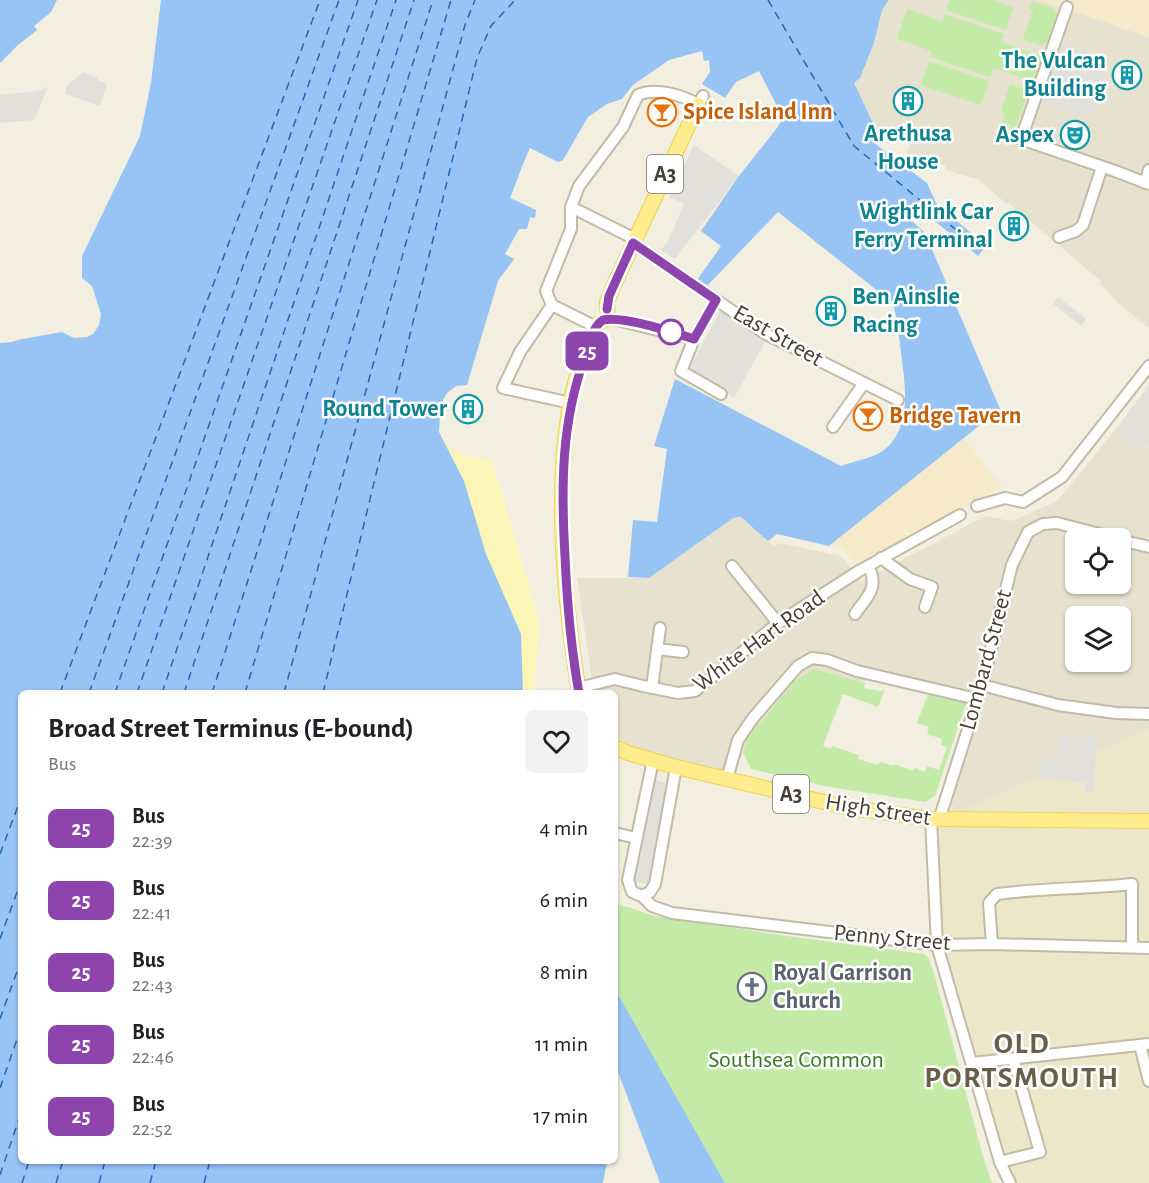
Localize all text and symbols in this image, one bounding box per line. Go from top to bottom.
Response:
place label: The Vulcan Building [1001,49,1107,101]
building icon: The Vulcan Building [1111,59,1143,91]
building icon: Arethusa House [892,85,924,117]
bar icon: Spice Island Inn [646,96,678,128]
place label: Spice Island Inn [683,100,833,124]
theatre icon: Aspex [1059,119,1091,151]
place label: Arethusa House [864,122,952,174]
place label: Aspex [996,123,1054,147]
road number: A3 [647,155,683,193]
place label: Wightlink Car Ferry Terminal [854,200,994,252]
building icon: Wightlink Car Ferry Terminal [998,210,1030,242]
place label: Ben Ainslie Racing [852,285,960,337]
building icon: Ben Ainslie Racing [815,295,847,327]
street label: East Street [729,301,827,371]
unlabelled marker [658,319,684,345]
line badge: 25 [560,332,614,370]
text: 25 [578,341,596,362]
building icon: Round Tower [452,393,484,425]
place label: Round Tower [322,397,448,421]
bar icon: Bridge Tavern [852,400,884,432]
place label: Bridge Tavern [889,404,1022,428]
map controls [1065,528,1131,672]
button: locate [1065,528,1131,594]
street label: White Hart Road [689,586,829,696]
street label: Lombard Street [956,587,1016,733]
button: layers [1065,606,1131,672]
button: heart [525,710,588,773]
text: Broad Street Terminus (E-bound) [48,715,414,743]
text: Bus [48,754,76,774]
road number: A3 [773,775,809,813]
street label: High Street [823,790,933,830]
text: Bus [132,805,165,827]
text: 4 min [540,817,588,839]
text: 25 [72,818,90,839]
text: 22:39 [132,831,172,851]
text: Bus [132,877,165,899]
text: 6 min [540,889,588,911]
text: 25 [72,890,90,911]
text: 22:41 [132,903,171,923]
street label: Penny Street [833,921,952,955]
text: Bus [132,949,165,971]
text: 8 min [540,961,588,983]
place label: Royal Garrison Church [773,961,912,1013]
text: 25 [72,962,90,983]
church icon: Royal Garrison Church [736,971,768,1003]
text: 22:43 [132,975,173,995]
text: Bus [132,1021,165,1043]
district label: OLD PORTSMOUTH [924,1029,1120,1093]
text: 11 min [535,1033,588,1055]
text: 25 [72,1034,90,1055]
text: 22:46 [132,1047,174,1067]
park label: Southsea Common [708,1048,884,1072]
text: Bus [132,1093,165,1115]
text: 17 min [533,1105,588,1127]
text: 25 [72,1106,90,1127]
text: 22:52 [132,1119,172,1139]

